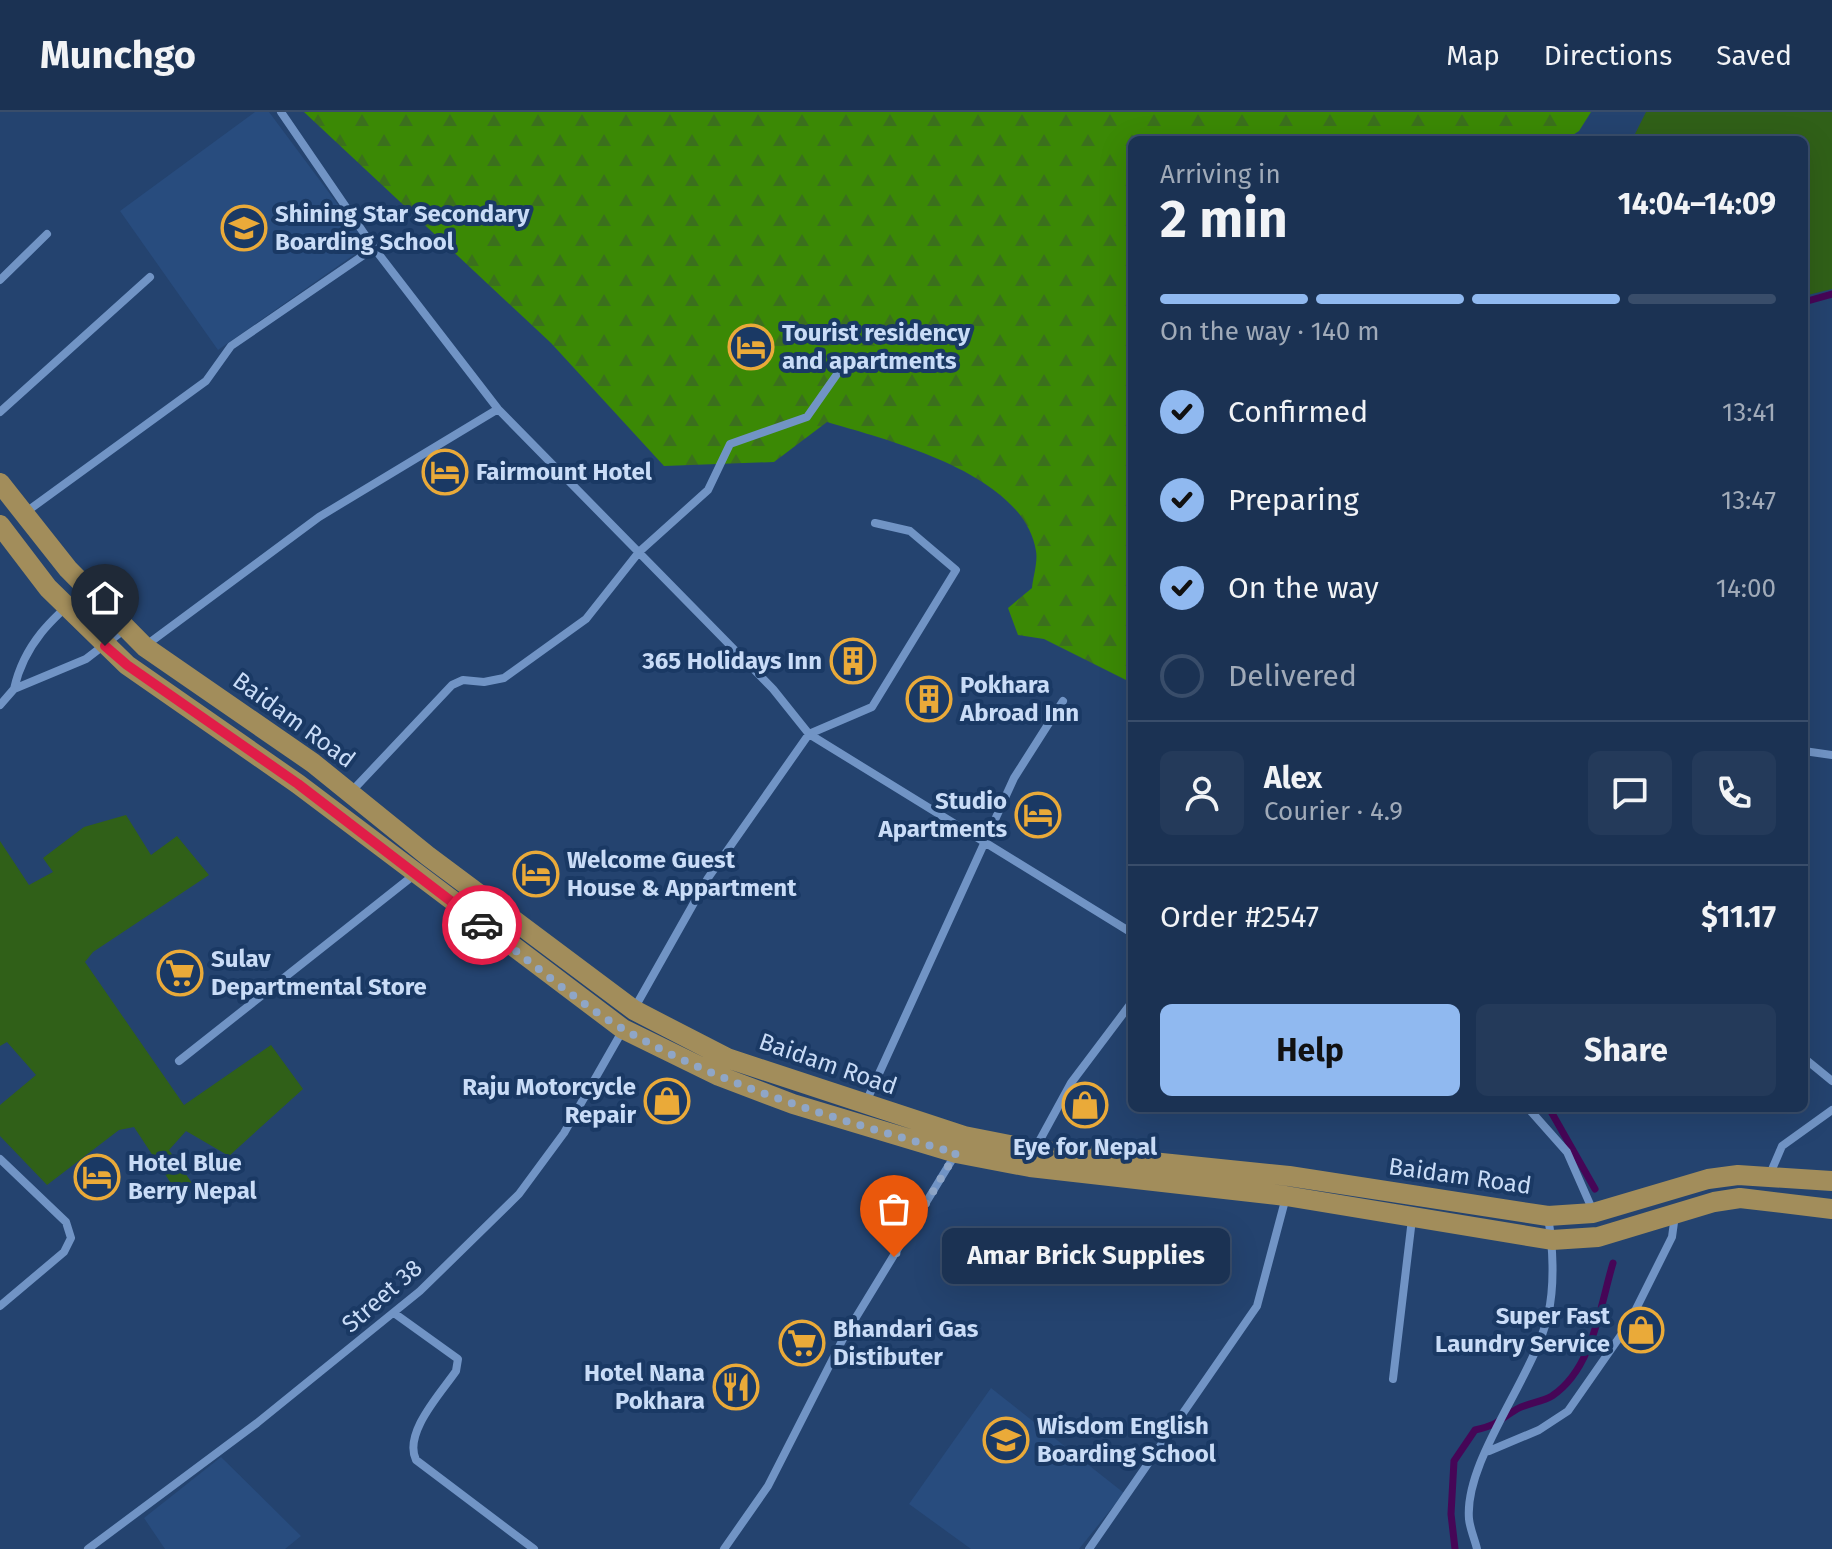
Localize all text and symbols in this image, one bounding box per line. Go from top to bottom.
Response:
text: Munchgo [40,32,196,78]
text: Map [1446,39,1500,72]
text: Directions [1544,39,1672,72]
text: Saved [1716,39,1792,72]
text: Arriving in [1160,159,1281,190]
text: 14:04–14:09 [1618,186,1776,222]
text: 2 min [1160,188,1288,251]
place label: Shining Star Secondary Boarding School [275,200,530,256]
school or university icon: Shining Star Secondary Boarding School [220,204,268,252]
text: On the way · 140 m [1160,316,1379,347]
place label: Tourist residency and apartments [782,319,971,375]
hotel icon: Tourist residency and apartments [727,323,775,371]
icon: check [1160,390,1204,434]
text: Confirmed [1228,394,1368,430]
text: 13:41 [1722,397,1776,428]
hotel icon: Fairmount Hotel [421,448,469,496]
place label: Fairmount Hotel [476,458,653,486]
icon: check [1160,478,1204,522]
text: Preparing [1228,482,1359,518]
text: 13:47 [1721,485,1776,516]
pin [71,564,139,646]
icon: check [1160,566,1204,610]
text: On the way [1228,570,1379,606]
text: 14:00 [1716,573,1776,604]
icon: home [83,576,127,620]
building icon: 365 Holidays Inn [829,637,877,685]
place label: 365 Holidays Inn [641,647,822,675]
text: Delivered [1228,658,1357,694]
street label: Baidam Road [227,666,361,774]
place label: Pokhara Abroad Inn [959,671,1079,727]
building icon: Pokhara Abroad Inn [905,675,953,723]
button: person [1160,751,1244,835]
button: chat [1588,751,1672,835]
button: phone [1692,751,1776,835]
text: Alex [1264,760,1322,796]
place label: Studio Apartments [877,787,1007,843]
hotel icon: Studio Apartments [1014,791,1062,839]
text: Courier · 4.9 [1264,796,1403,827]
place label: Welcome Guest House & Appartment [567,846,797,902]
hotel icon: Welcome Guest House & Appartment [512,850,560,898]
courier [442,885,522,965]
text: Order #2547 [1160,899,1319,935]
text: $11.17 [1701,899,1776,935]
icon: car [460,903,504,947]
place label: Sulav Departmental Store [211,945,427,1001]
supermarket icon: Sulav Departmental Store [156,949,204,997]
button: Help [1160,1004,1460,1096]
button: Share [1476,1004,1776,1096]
street label: Baidam Road [755,1027,901,1101]
place label: Raju Motorcycle Repair [462,1073,636,1129]
shop icon: Raju Motorcycle Repair [643,1077,691,1125]
shop icon: Eye for Nepal [1061,1081,1109,1129]
place label: Eye for Nepal [1013,1133,1158,1161]
place label: Hotel Blue Berry Nepal [128,1149,258,1205]
street label: Baidam Road [1387,1152,1533,1200]
hotel icon: Hotel Blue Berry Nepal [73,1153,121,1201]
pin [860,1175,928,1257]
icon: bag [872,1187,916,1231]
callout: Amar Brick Supplies [942,1229,1230,1285]
text: Amar Brick Supplies [967,1240,1205,1271]
street label: Street 38 [336,1254,428,1338]
place label: Super Fast Laundry Service [1435,1302,1611,1358]
shop icon: Super Fast Laundry Service [1617,1306,1665,1354]
place label: Bhandari Gas Distibuter [833,1315,979,1371]
supermarket icon: Bhandari Gas Distibuter [778,1319,826,1367]
place label: Hotel Nana Pokhara [584,1359,705,1415]
restaurant icon: Hotel Nana Pokhara [712,1363,760,1411]
place label: Wisdom English Boarding School [1037,1412,1217,1468]
school or university icon: Wisdom English Boarding School [982,1416,1030,1464]

